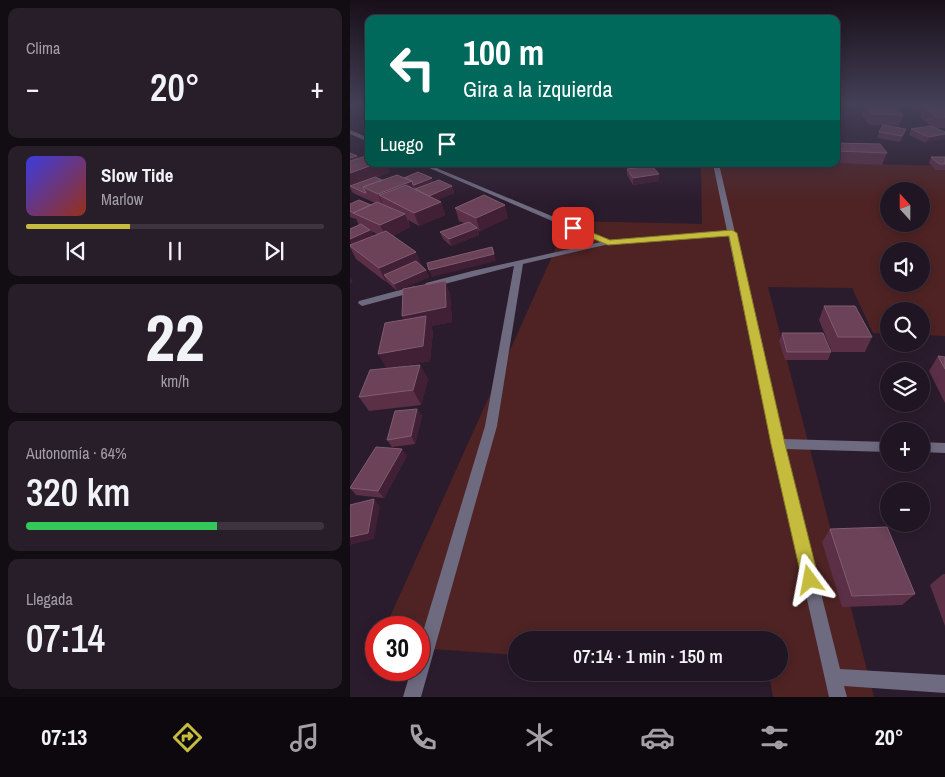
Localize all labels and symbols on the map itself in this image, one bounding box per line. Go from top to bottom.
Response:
north arrow [880,182,930,232]
pin [552,207,594,249]
position arrow [783,553,835,605]
speed limit sign: 30 [365,616,430,681]

